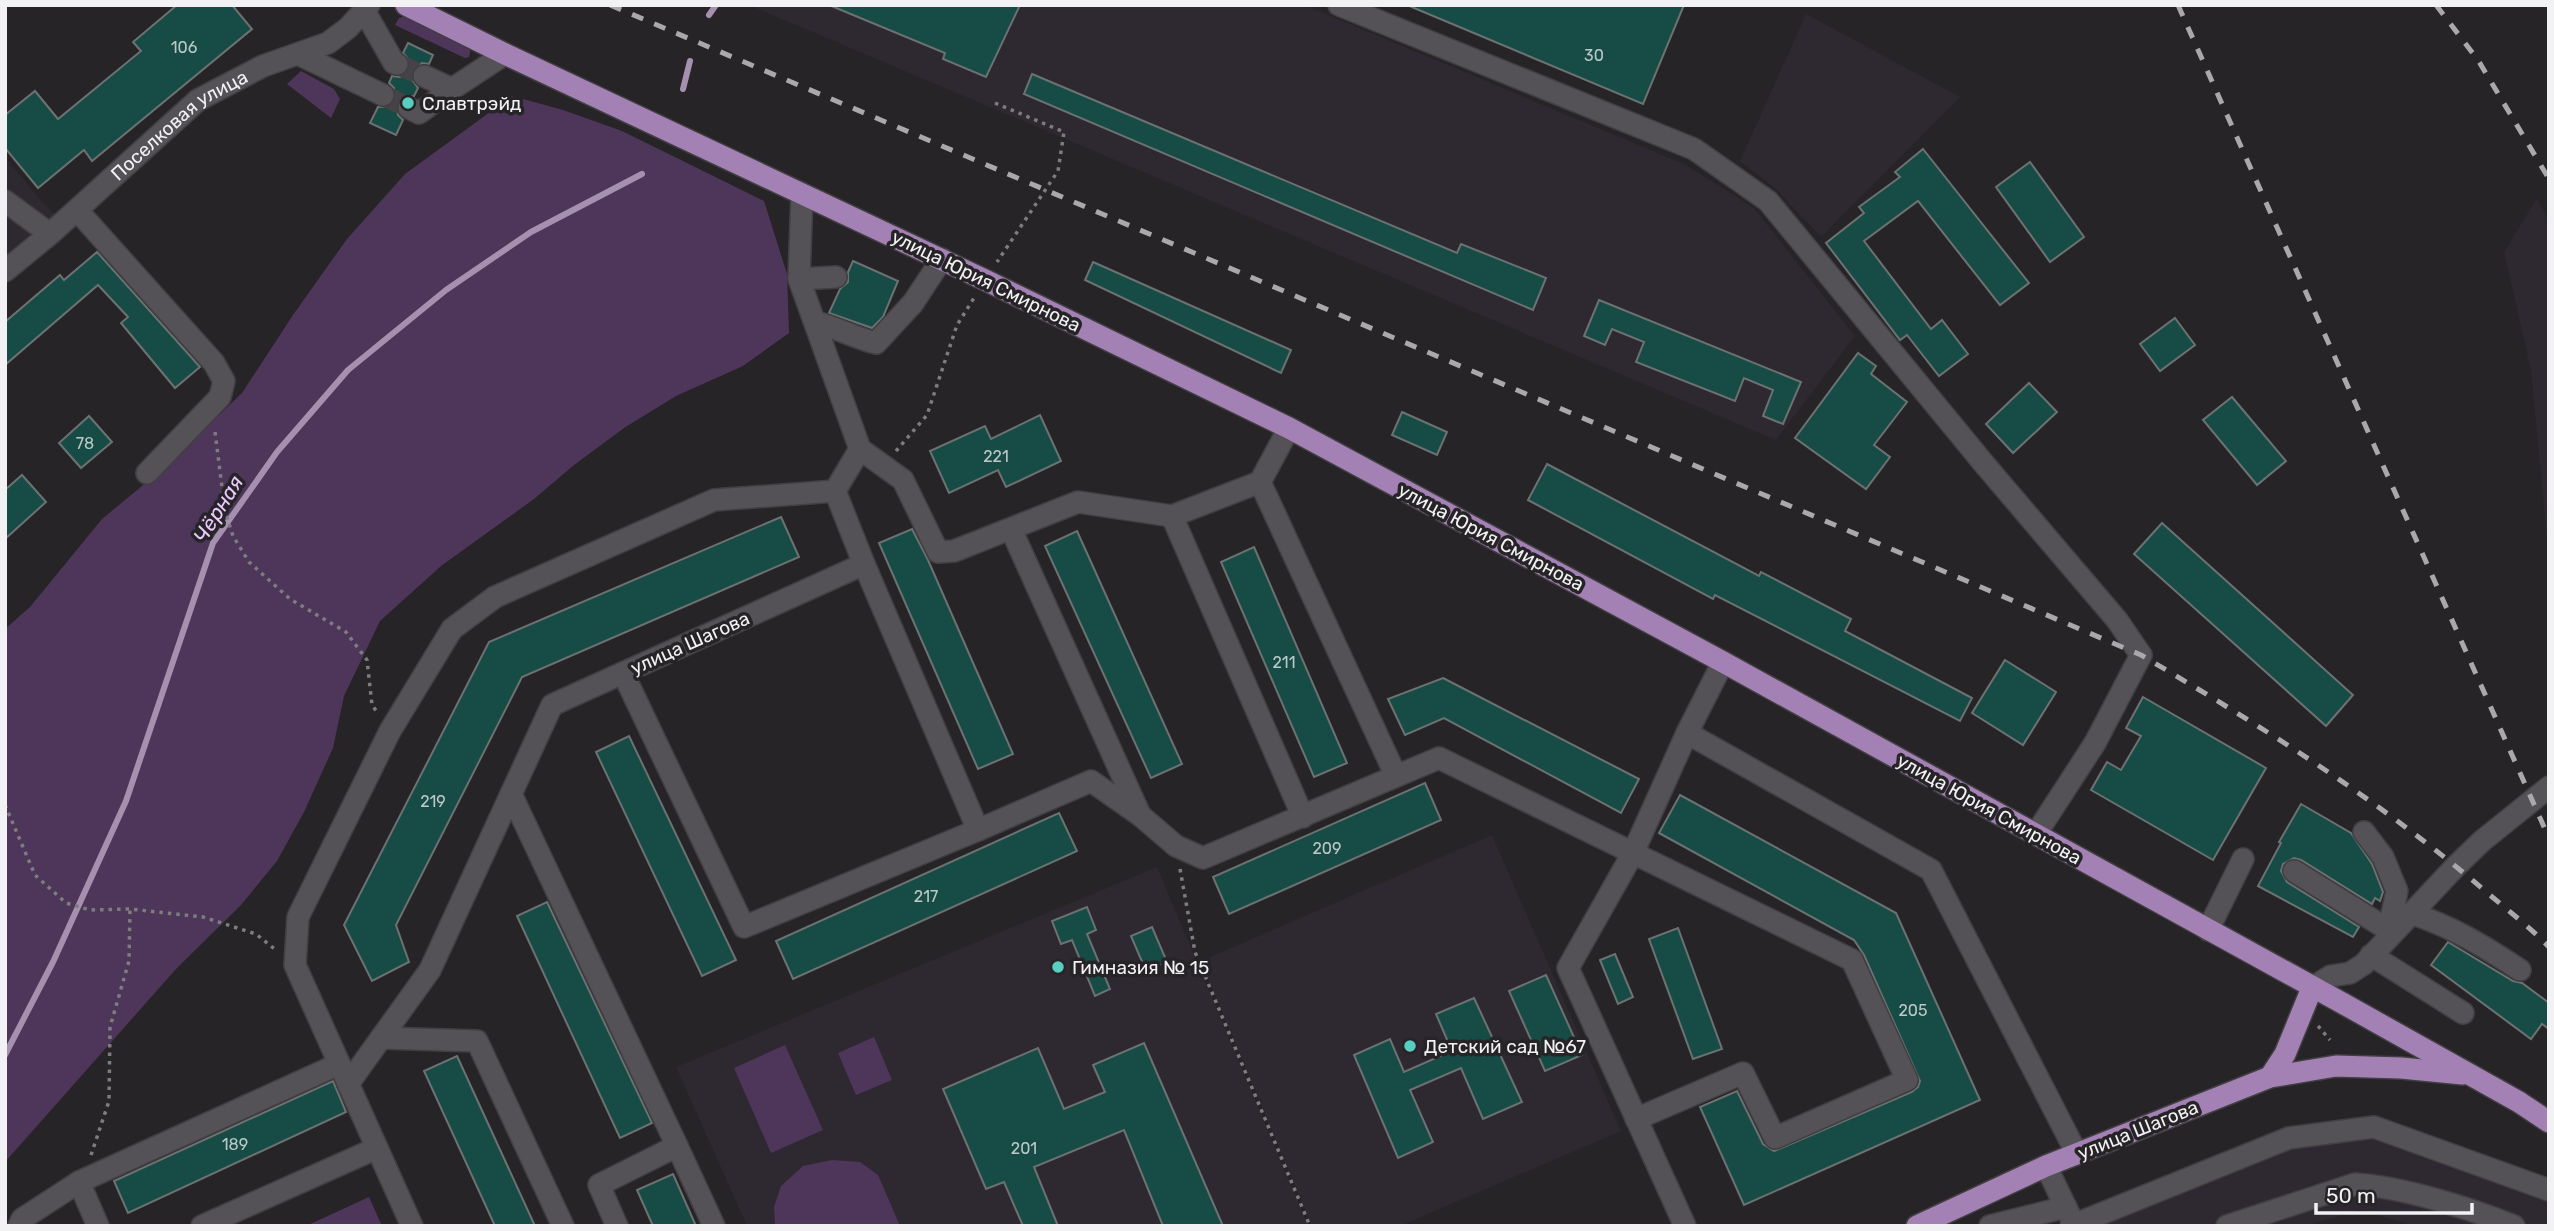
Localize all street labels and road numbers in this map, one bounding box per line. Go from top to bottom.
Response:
street label: Поселковая улица [106,65,251,185]
street label: улица Юрия Смирнова [888,225,1084,337]
street label: улица Юрия Смирнова [1394,478,1588,596]
street label: улица Шагова [627,606,753,680]
street label: улица Юрия Смирнова [1893,749,2085,869]
street label: улица Шагова [2074,1095,2202,1165]

